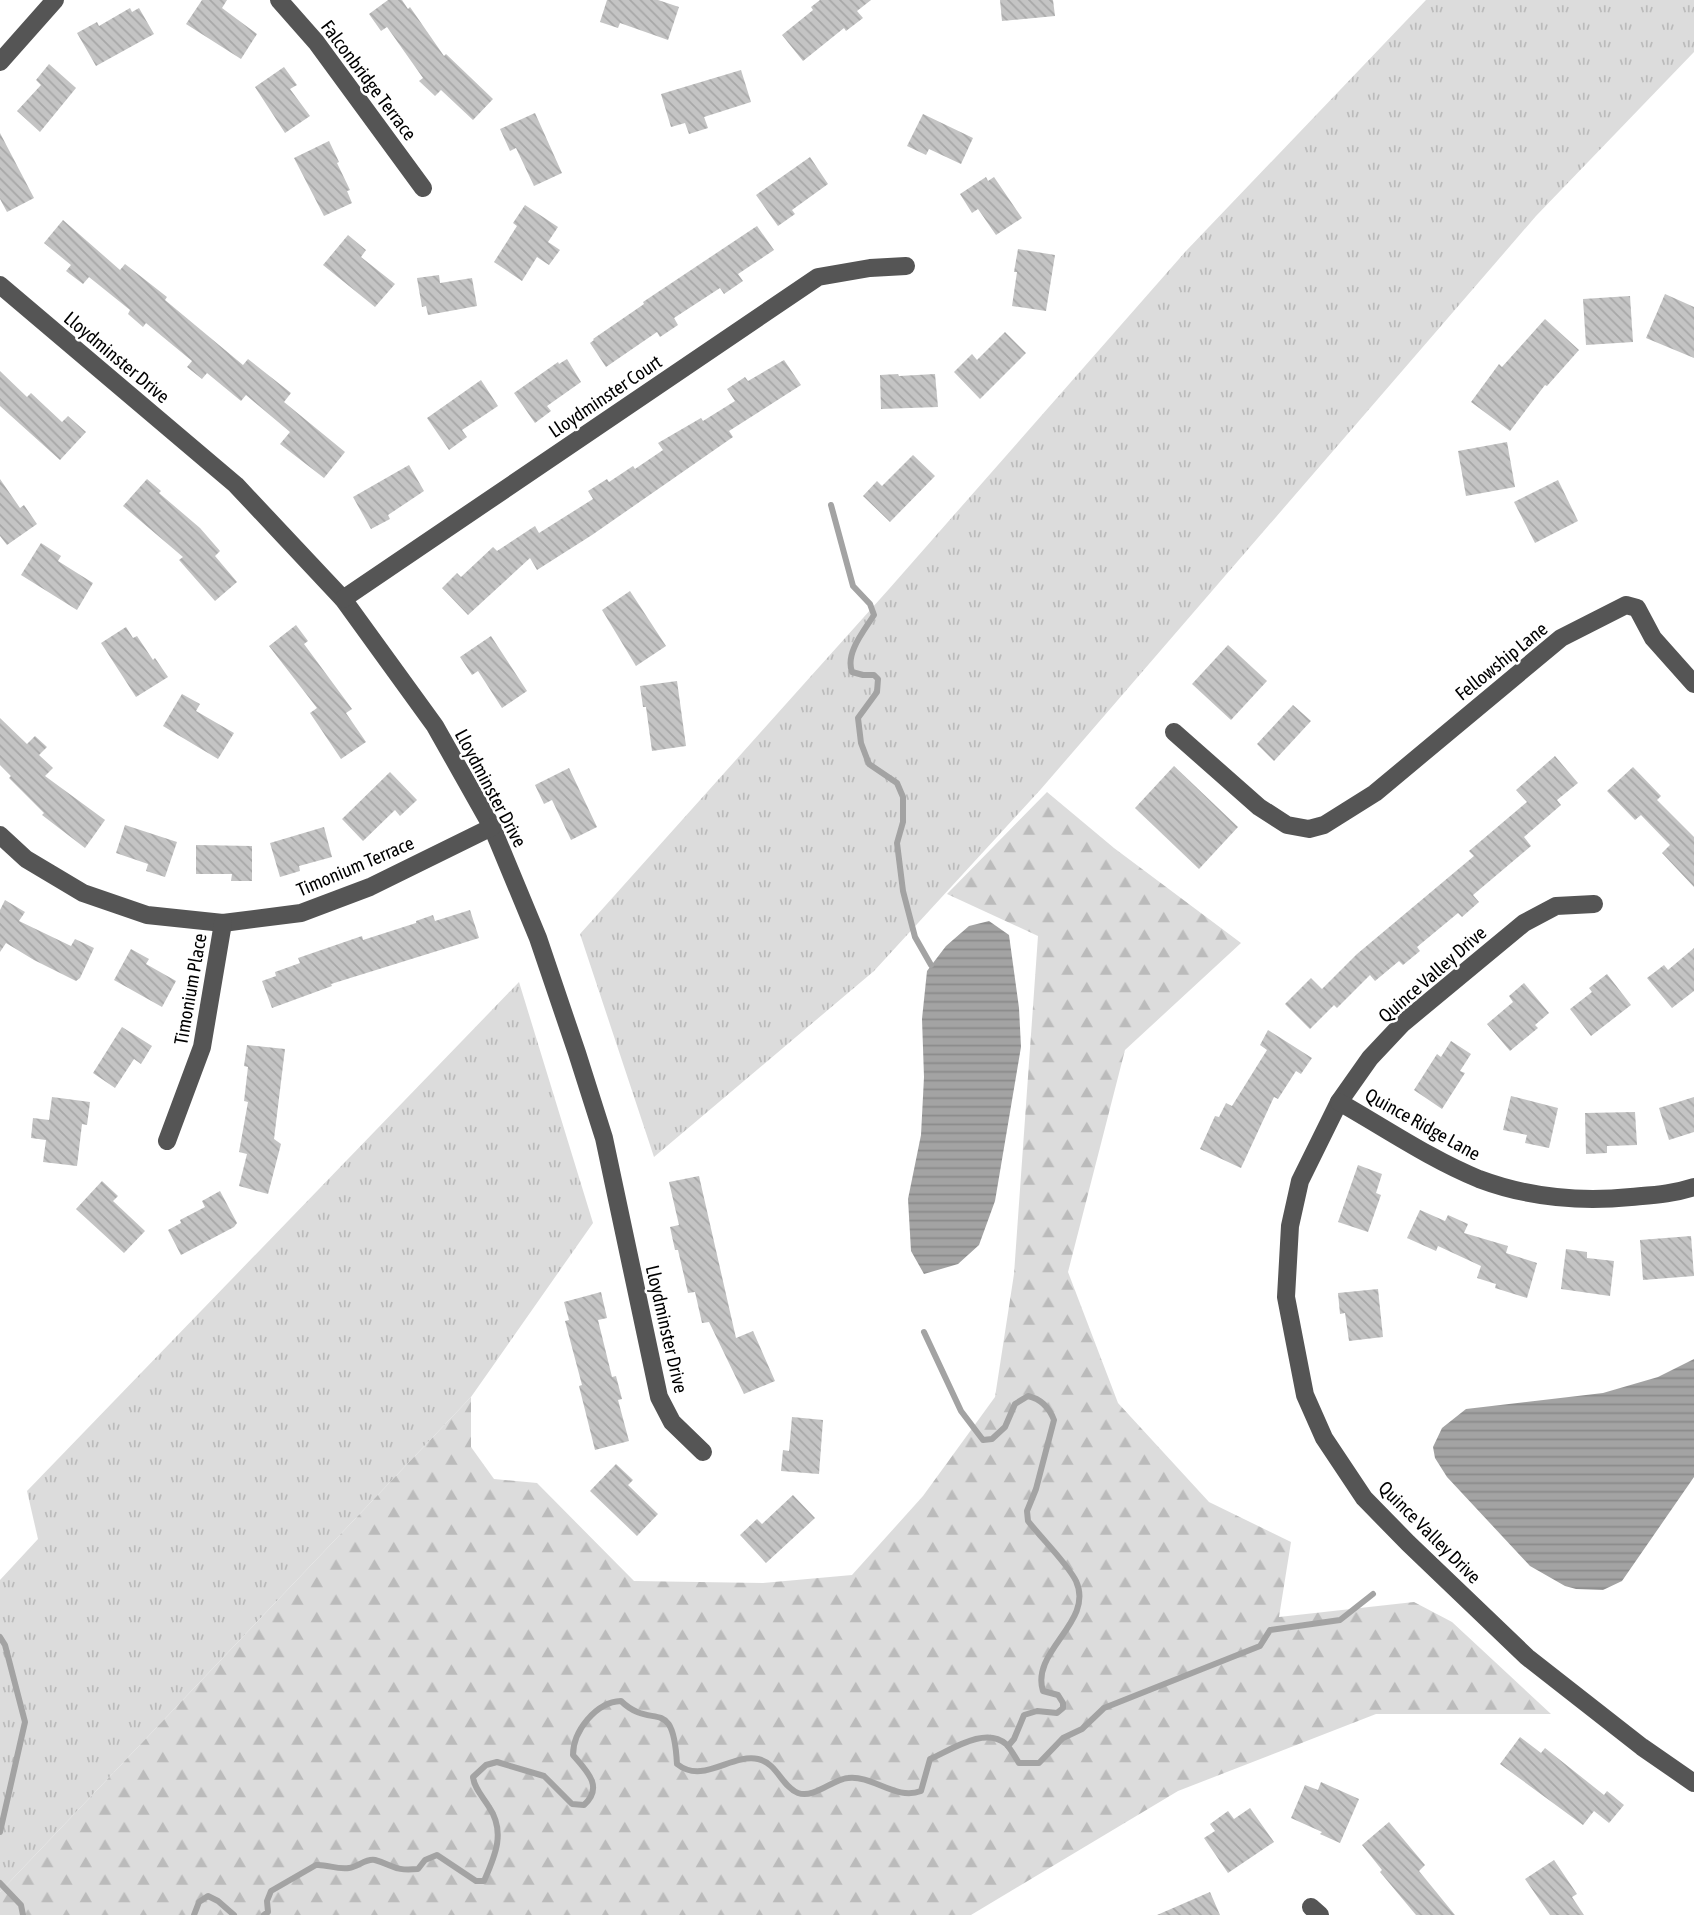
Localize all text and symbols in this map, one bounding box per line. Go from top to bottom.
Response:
street label: Falconbridge Terrace [317,16,421,144]
street label: Lloydminster Drive [60,307,174,407]
street label: Lloydminster Court [544,350,666,442]
street label: Fellowship Lane [1451,617,1551,705]
street label: Lloydminster Drive [451,725,531,851]
street label: Timonium Terrace [293,831,417,901]
street label: Quince Valley Drive [1374,921,1490,1027]
street label: Timonium Place [169,932,211,1046]
street label: Quince Ridge Lane [1362,1083,1484,1165]
street label: Lloydminster Drive [642,1263,692,1395]
street label: Quince Valley Drive [1374,1476,1486,1588]

